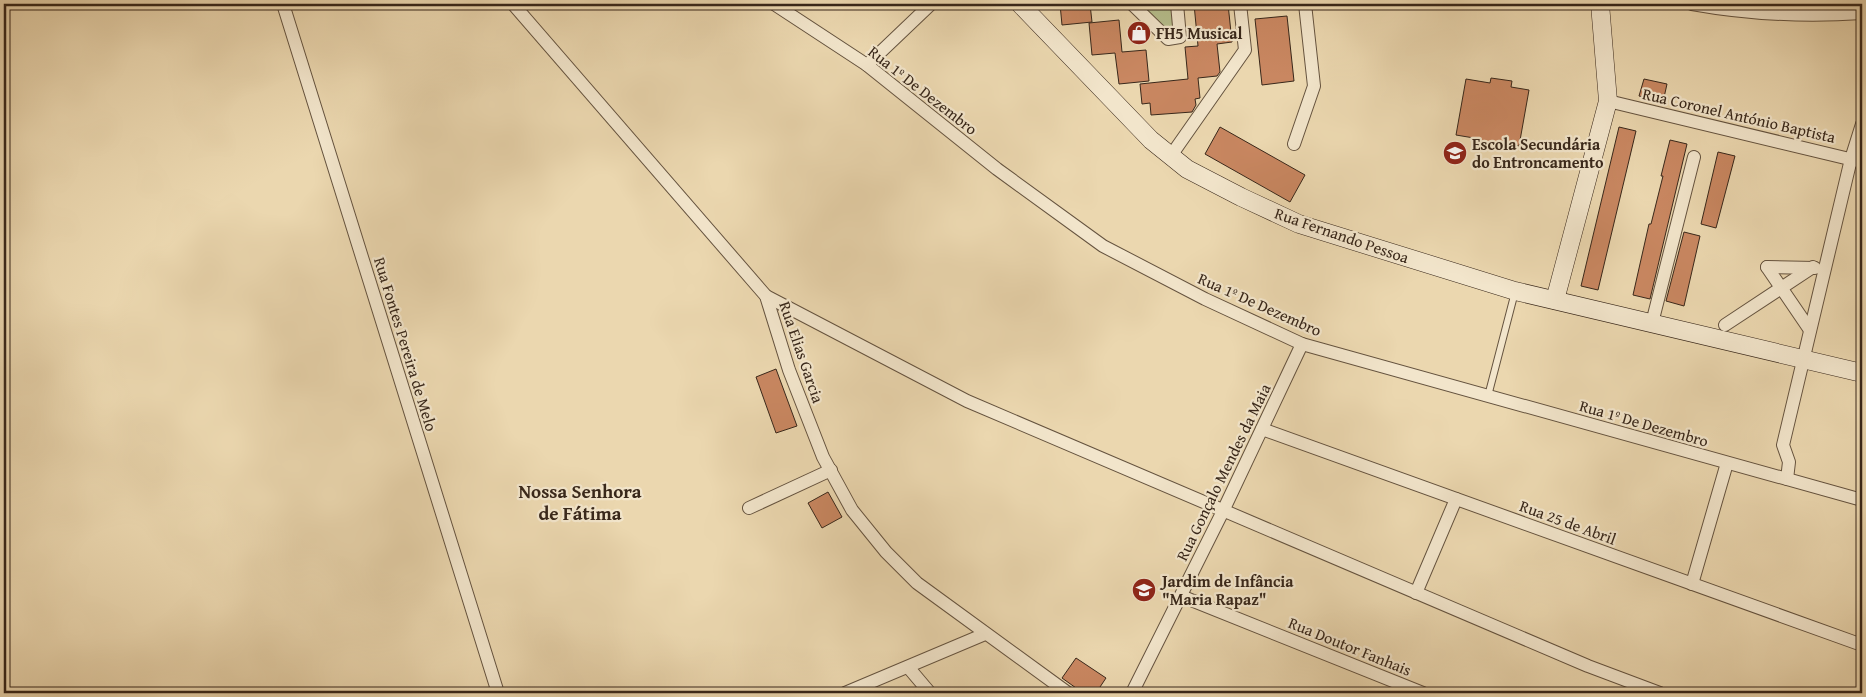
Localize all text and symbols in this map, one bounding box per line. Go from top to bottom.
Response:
shop icon: FH5 Musical [1126,20,1152,46]
place label: FH5 Musical [1156,21,1243,45]
street label: Rua 1º De Dezembro [863,40,983,140]
street label: Rua Coronel António Baptista [1640,81,1838,149]
place label: Escola Secundária do Entroncamento [1472,132,1604,174]
school or university icon: Escola Secundária do Entroncamento [1442,140,1468,166]
street label: Rua Fernando Pessoa [1272,201,1413,269]
street label: Rua Fontes Pereira de Melo [368,254,444,434]
street label: Rua 1º De Dezembro [1194,266,1326,342]
street label: Rua Elias Garcia [773,298,831,406]
street label: Rua Gonçalo Mendes da Maia [1170,379,1277,565]
street label: Rua 1º De Dezembro [1577,393,1711,453]
district label: Nossa Senhora de Fátima [518,477,642,527]
street label: Rua 25 de Abril [1516,493,1620,551]
place label: Jardim de Infância "Maria Rapaz" [1159,569,1294,611]
school or university icon: Jardim de Infância "Maria Rapaz" [1131,577,1157,603]
street label: Rua Doutor Fanhais [1285,610,1415,682]

